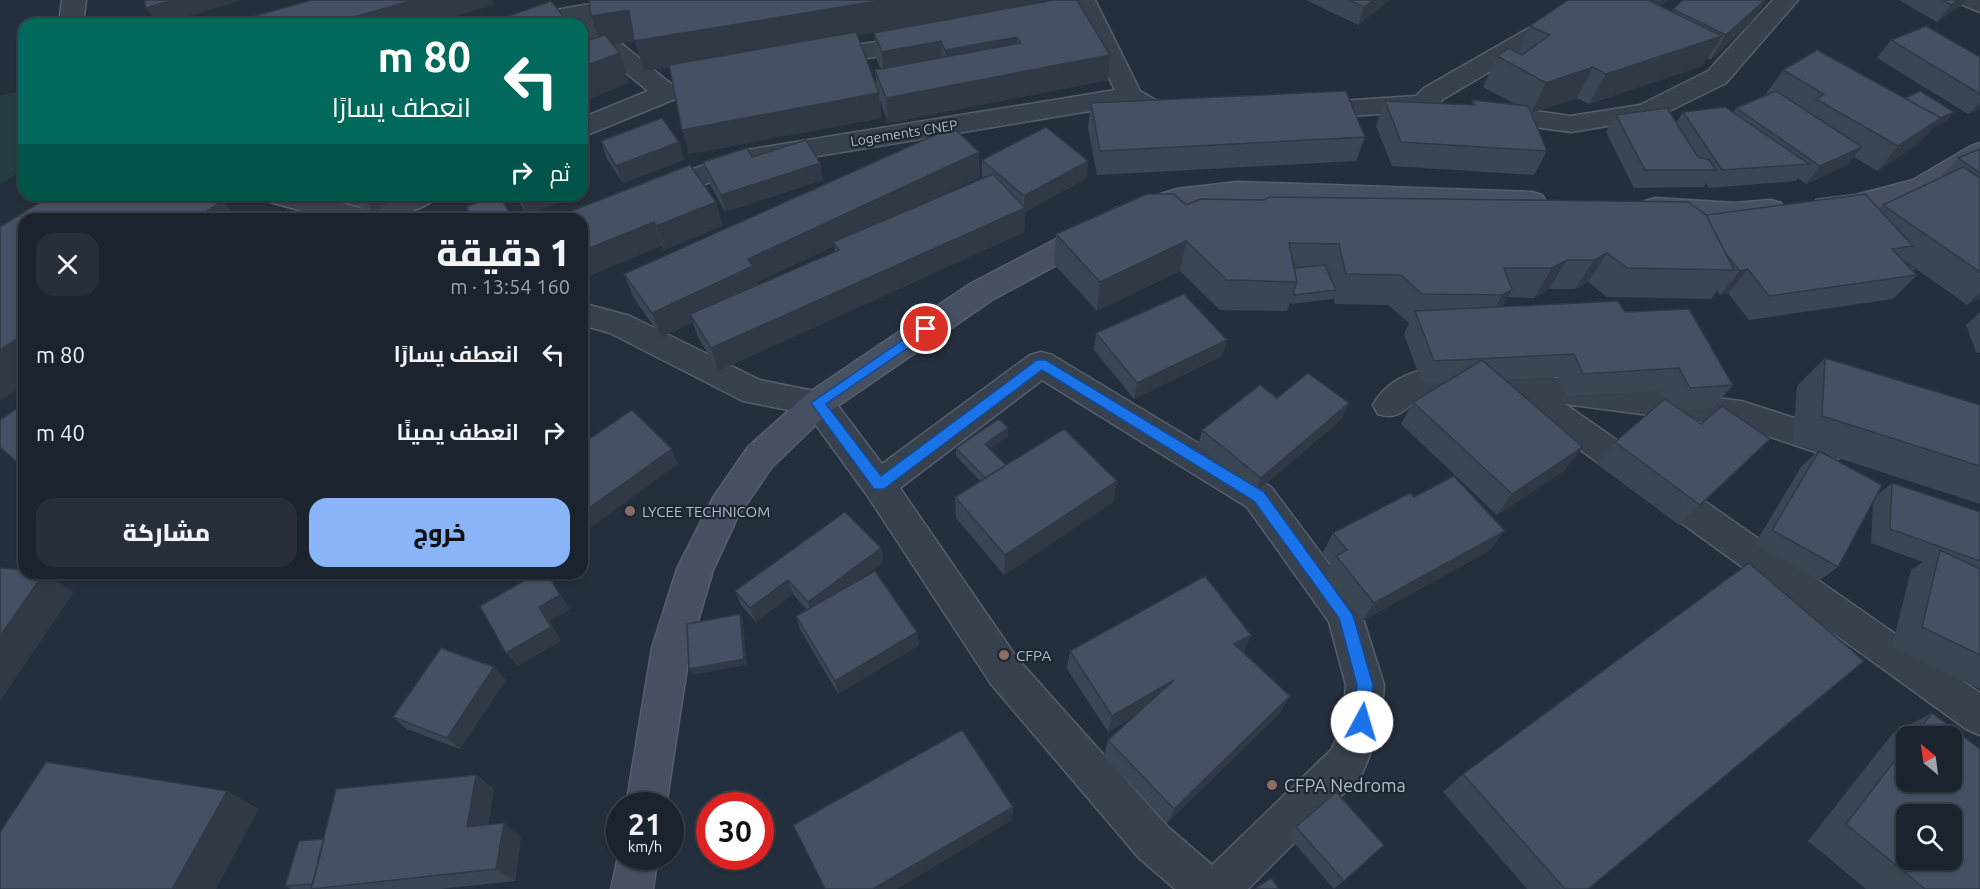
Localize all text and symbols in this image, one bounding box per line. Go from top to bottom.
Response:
text: 80 m [377,33,471,80]
icon: left [492,42,570,120]
text: انعطف يسارًا [332,92,471,122]
street label: Logements CNEP [849,117,959,149]
icon: right [505,156,538,189]
text: ثم [550,160,570,185]
text: 1 دقيقة [437,232,570,273]
button: close [36,233,99,296]
text: 160 m · 13:54 [450,275,570,298]
pin [900,303,951,354]
icon: arrive [909,312,942,345]
icon: left [537,338,570,371]
text: انعطف يسارًا [394,341,519,366]
text: 80 m [36,342,85,367]
icon: right [537,416,570,449]
text: انعطف يمينًا [397,419,519,444]
text: 40 m [36,420,85,445]
button: مشاركة [36,498,297,567]
button: خروج [309,498,570,567]
place label: LYCEE TECHNICOM [642,503,770,520]
marker: LYCEE TECHNICOM [623,504,637,518]
place label: CFPA [1016,647,1051,664]
marker: CFPA [997,648,1011,662]
position arrow [1330,690,1394,754]
north arrow [1896,726,1962,792]
map controls [1896,726,1962,870]
place label: CFPA Nedroma [1284,775,1406,795]
marker: CFPA Nedroma [1265,778,1279,792]
speed limit sign: 30 [696,792,774,870]
button: search [1896,804,1962,870]
text: 21 [628,807,662,841]
text: km/h [628,838,662,855]

